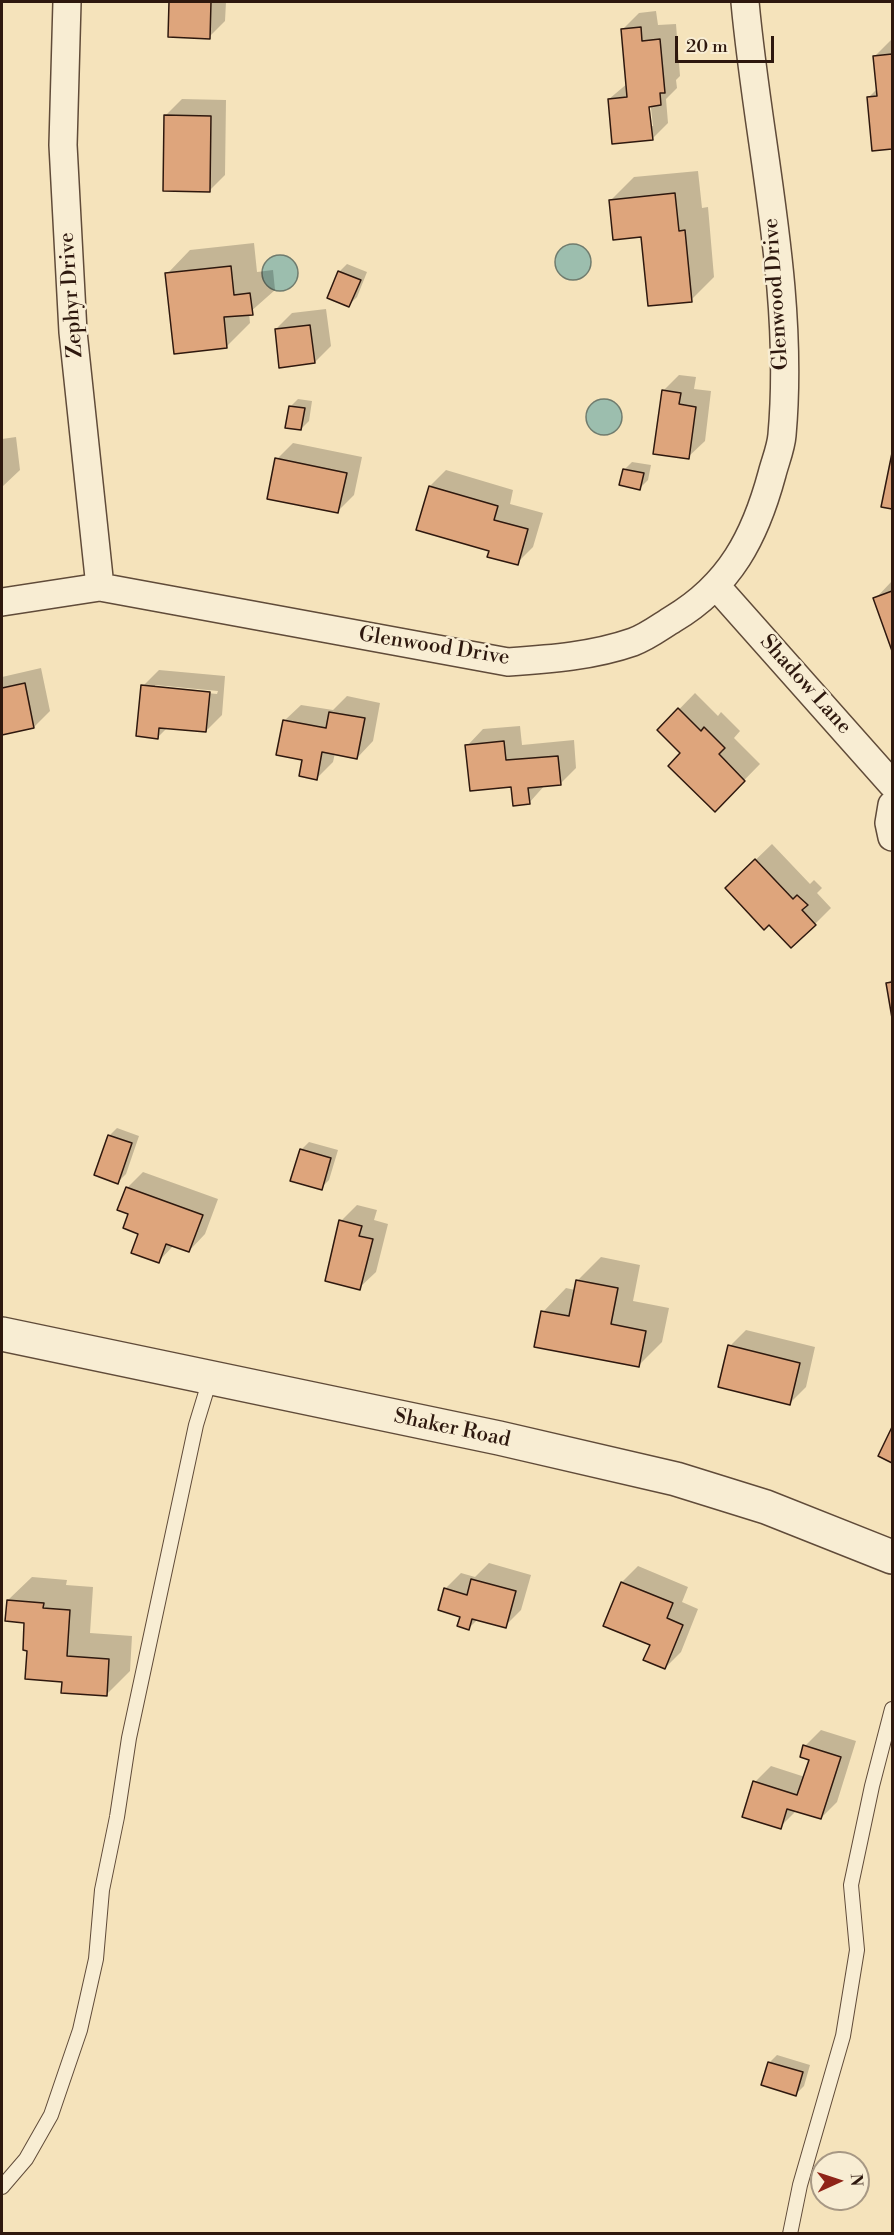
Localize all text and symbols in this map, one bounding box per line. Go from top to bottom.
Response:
scale bar [678,24,777,62]
text: 20 m [686,35,728,58]
street label: Glenwood Drive [759,217,795,371]
street label: Zephyr Drive [55,231,89,359]
street label: Glenwood Drive [357,623,511,671]
street label: Shadow Lane [754,630,856,740]
street label: Shaker Road [391,1404,513,1454]
north arrow [810,2151,870,2211]
text: N [846,2173,866,2187]

